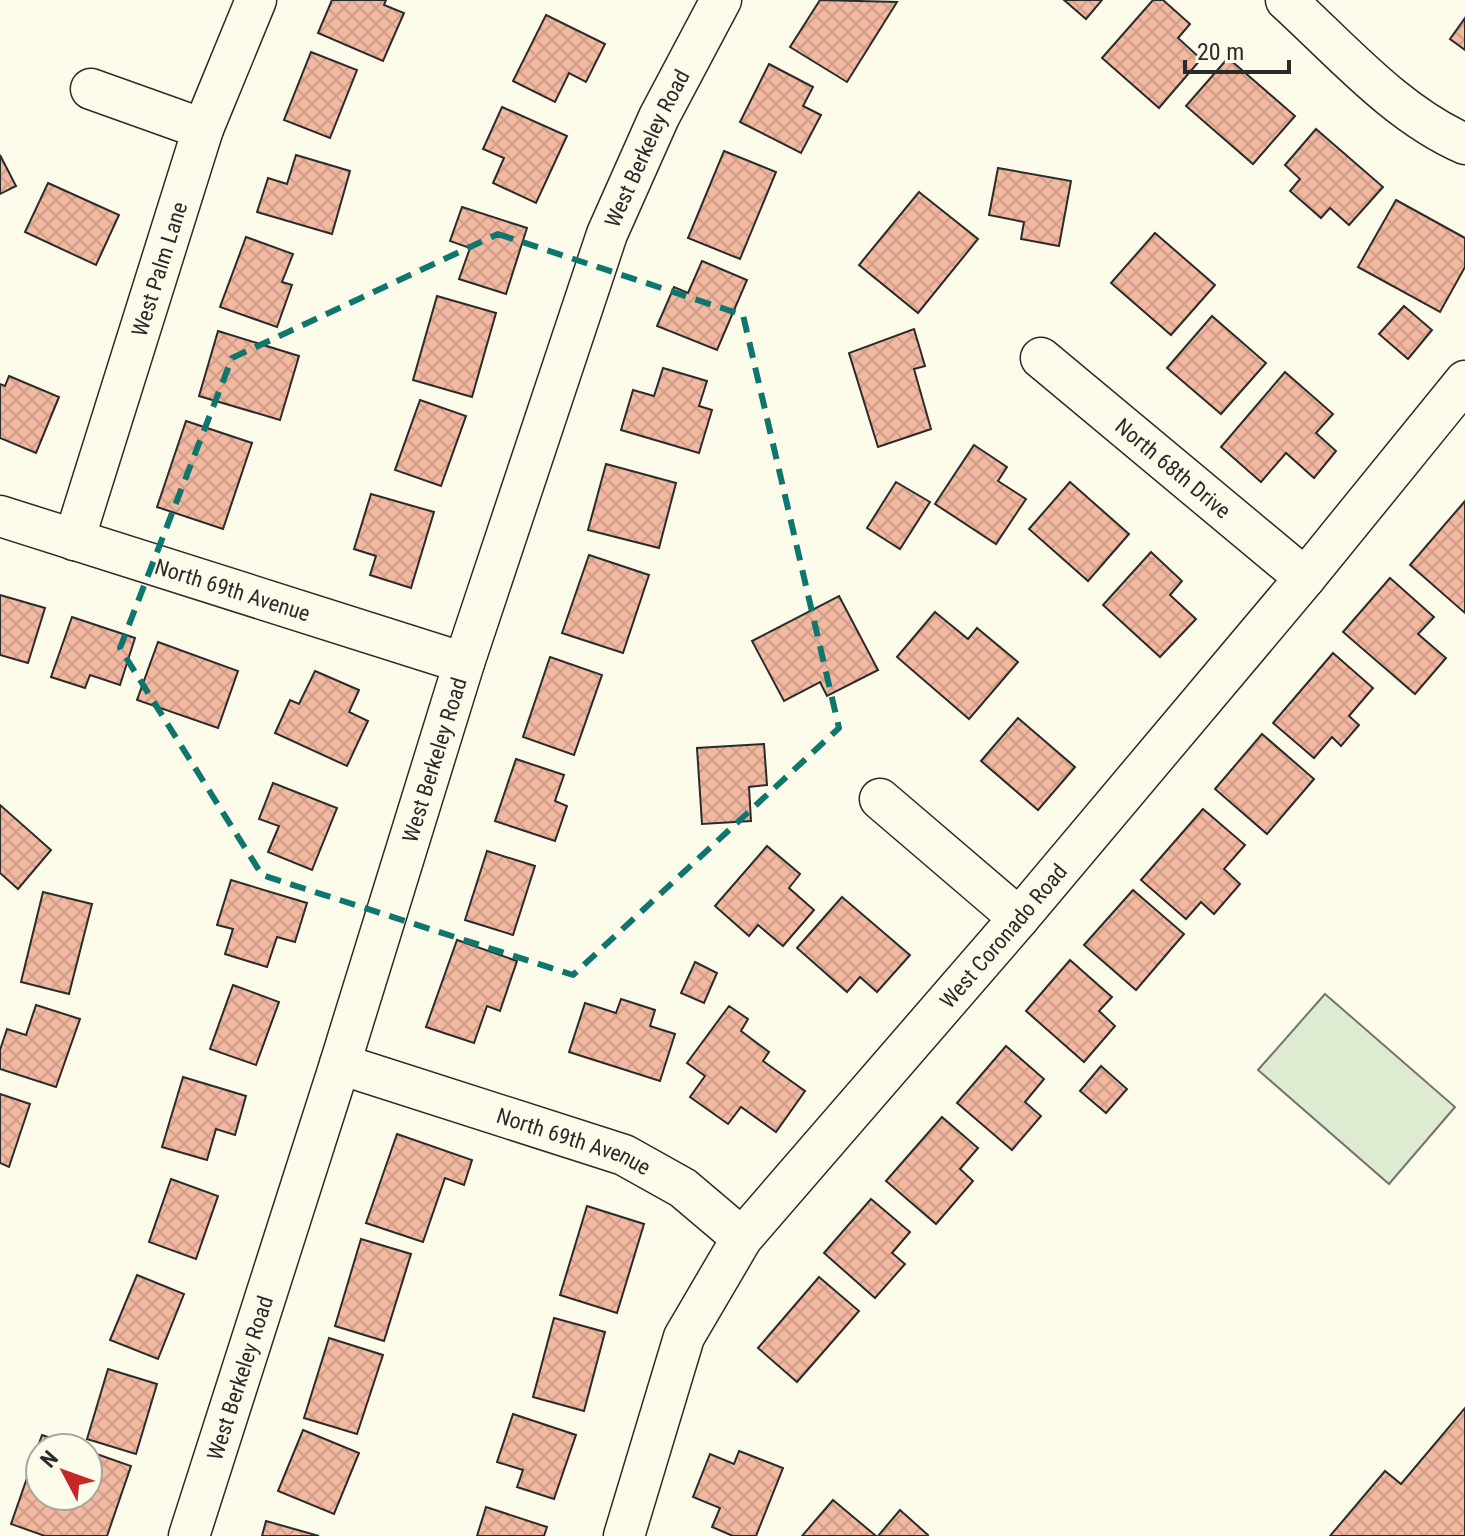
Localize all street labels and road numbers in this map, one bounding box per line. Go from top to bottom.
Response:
street label: West Berkeley Road [599,65,694,231]
street label: West Palm Lane [126,199,192,339]
street label: North 68th Drive [1111,413,1236,523]
street label: North 69th Avenue [152,553,313,626]
street label: West Berkeley Road [397,674,471,845]
street label: West Coronado Road [934,859,1072,1013]
street label: North 69th Avenue [494,1103,655,1180]
street label: West Berkeley Road [202,1293,278,1463]

